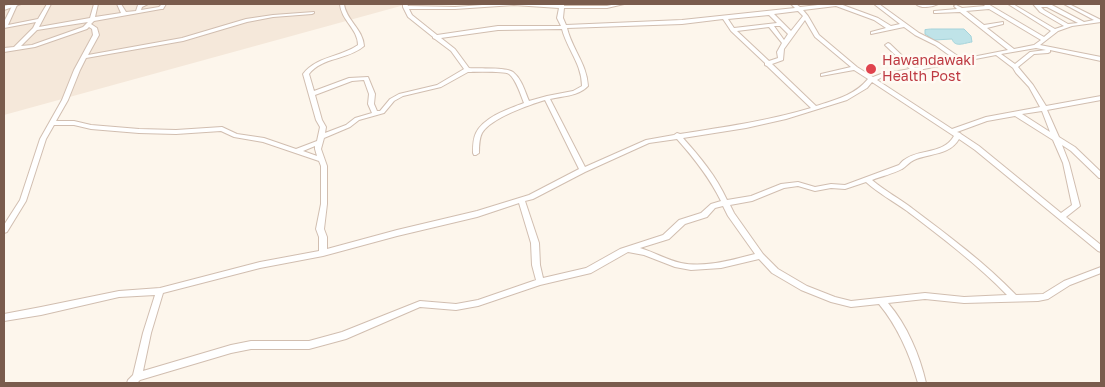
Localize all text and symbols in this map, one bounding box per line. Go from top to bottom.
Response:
place label: Hawandawaki Health Post [882,53,975,85]
marker: Hawandawaki Health Post [864,62,878,76]

